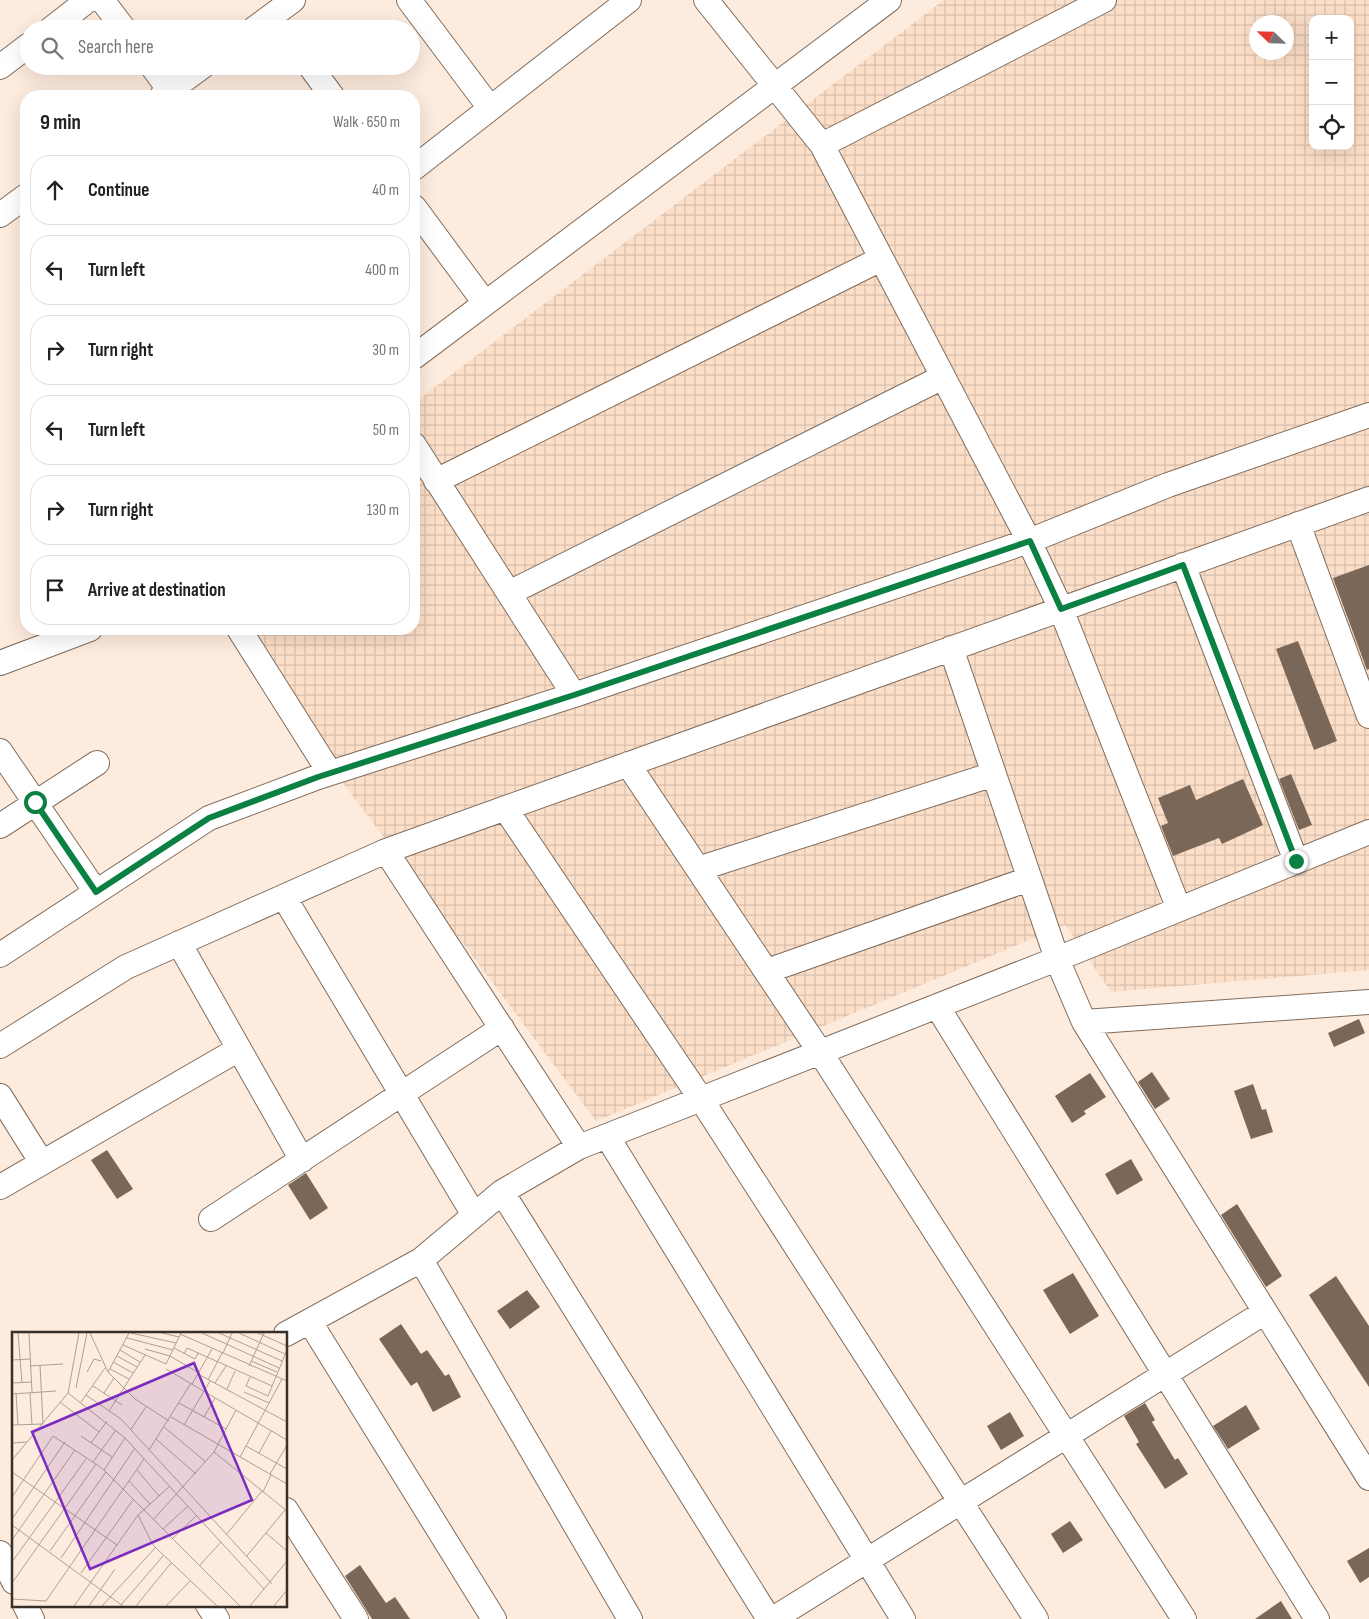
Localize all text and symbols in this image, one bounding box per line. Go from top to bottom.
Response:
north arrow [1249,15,1294,60]
map controls [1309,15,1354,150]
button: + [1309,15,1354,60]
search box [20,20,420,75]
icon: search [38,34,66,62]
text: Search here [78,36,154,59]
button: − [1309,60,1354,105]
button: locate [1309,105,1354,150]
text: 9 min [40,110,81,135]
text: Walk · 650 m [333,113,400,132]
icon: ahead [41,176,69,204]
text: Continue [88,179,149,202]
text: 40 m [372,181,399,200]
icon: left [41,256,69,284]
text: Turn left [88,259,145,282]
text: 400 m [365,261,399,280]
icon: right [41,336,69,364]
text: Turn right [88,339,153,362]
text: 30 m [372,341,399,360]
icon: left [41,416,69,444]
text: Turn left [88,419,145,442]
text: 50 m [373,421,399,440]
icon: right [41,496,69,524]
text: Turn right [88,499,153,522]
text: 130 m [367,501,399,520]
icon: arrive [41,576,69,604]
text: Arrive at destination [88,579,226,602]
route start [24,791,47,814]
route end [1285,850,1308,873]
inset map [12,1332,288,1606]

